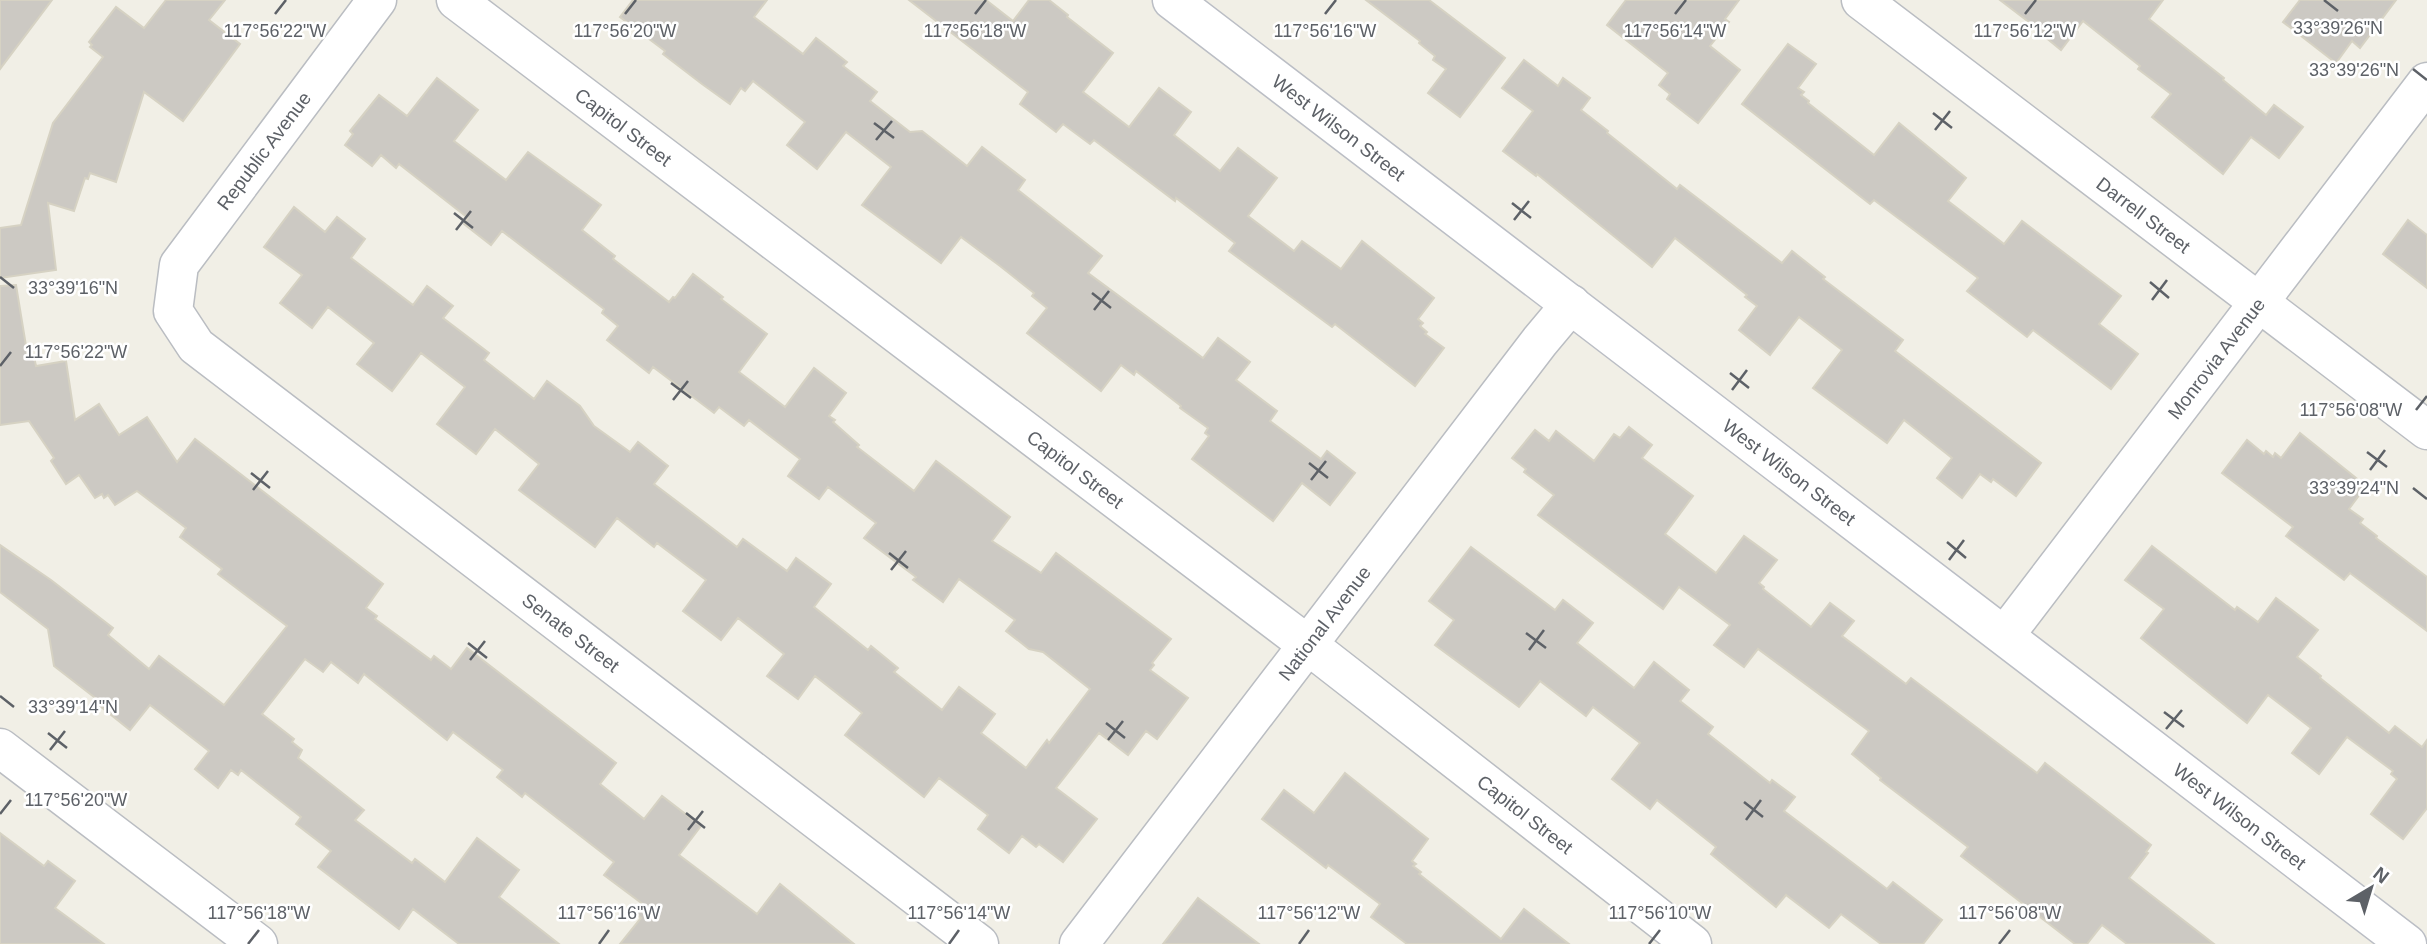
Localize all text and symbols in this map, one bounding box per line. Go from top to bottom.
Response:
text: 33°39'26"N [2293,18,2383,38]
text: 117°56'22"W [224,21,326,41]
text: 117°56'20"W [574,21,676,41]
text: 117°56'18"W [924,21,1026,41]
text: 117°56'16"W [1274,21,1376,41]
text: 117°56'14"W [1624,21,1726,41]
text: 117°56'12"W [1974,21,2076,41]
text: 33°39'26"N [2309,60,2399,80]
street label: West Wilson Street [1268,70,1410,185]
street label: Capitol Street [571,84,676,170]
street label: Republic Avenue [213,88,315,214]
street label: Darrell Street [2093,173,2195,257]
text: 33°39'16"N [28,278,118,298]
street label: Monrovia Avenue [2163,294,2269,423]
text: 117°56'22"W [25,342,127,362]
text: 117°56'08"W [2300,400,2402,420]
street label: West Wilson Street [1719,415,1860,530]
street label: Capitol Street [1023,426,1128,513]
text: 33°39'24"N [2309,478,2399,498]
street label: National Avenue [1274,562,1375,684]
street label: Senate Street [518,589,624,677]
text: 33°39'14"N [28,697,118,717]
street label: West Wilson Street [2169,759,2311,874]
street label: Capitol Street [1473,771,1578,858]
text: 117°56'20"W [25,790,127,810]
north arrow [2336,853,2406,923]
text: N [2369,862,2393,887]
text: 117°56'18"W [208,903,310,923]
text: 117°56'16"W [558,903,660,923]
text: 117°56'14"W [908,903,1010,923]
text: 117°56'12"W [1258,903,1360,923]
text: 117°56'10"W [1609,903,1711,923]
text: 117°56'08"W [1959,903,2061,923]

